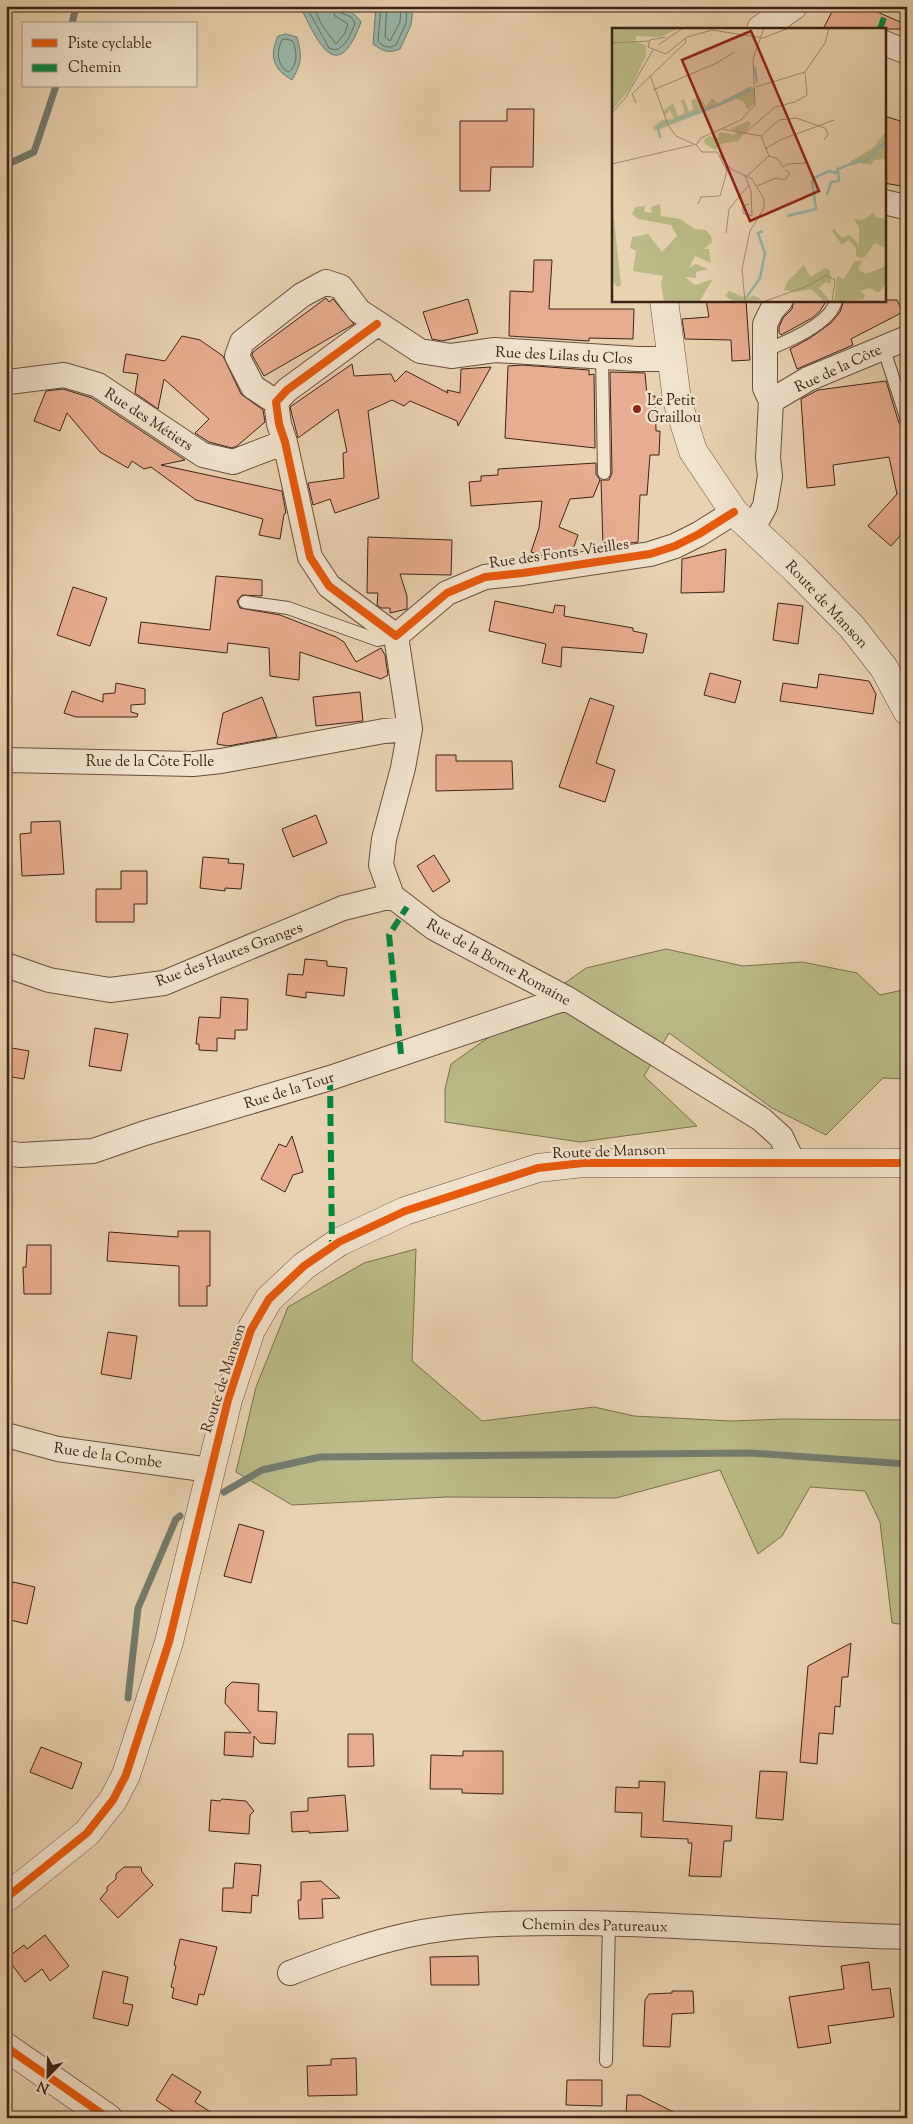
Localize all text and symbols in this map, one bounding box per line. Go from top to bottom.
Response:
legend [22,22,198,88]
inset map [612,28,886,301]
text: Piste cyclable [68,34,152,55]
text: Chemin [68,58,121,79]
street label: Rue de la Côte [792,340,886,399]
street label: Rue des Lilas du Clos [495,342,633,371]
street label: Rue des Métiers [100,384,197,457]
place label: Le Petit Graillou [647,391,701,429]
marker: Le Petit Graillou [631,403,643,415]
street label: Rue des Fonts Vieilles [488,534,630,575]
street label: Route de Manson [780,556,872,654]
street label: Rue de la Côte Folle [86,752,214,773]
street label: Rue de la Borne Romaine [422,915,574,1012]
street label: Rue des Hautes Granges [153,918,306,993]
street label: Rue de la Tour [242,1068,338,1115]
street label: Route de Manson [552,1140,666,1165]
street label: Route de Manson [197,1321,252,1436]
street label: Rue de la Combe [52,1438,163,1474]
street label: Chemin des Patureaux [522,1915,668,1938]
north arrow [22,2052,72,2102]
text: N [35,2075,53,2098]

